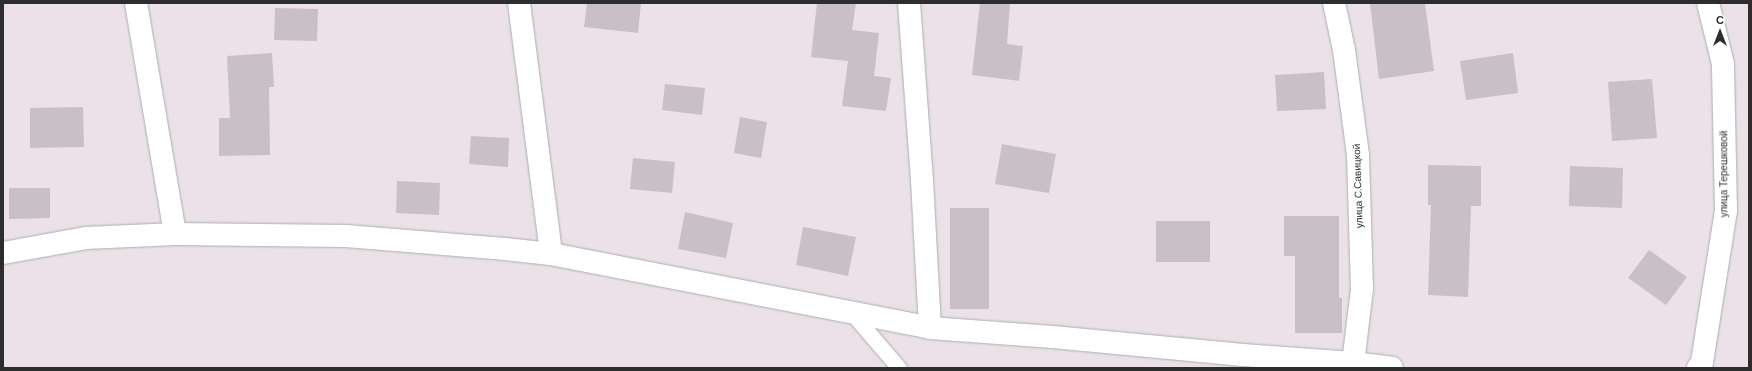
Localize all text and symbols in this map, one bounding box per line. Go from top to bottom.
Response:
north arrow [1700,12,1740,52]
text: С [1716,13,1724,27]
street label: улица Терешковой [1718,131,1730,217]
street label: улица С.Савицкой [1351,144,1365,228]

